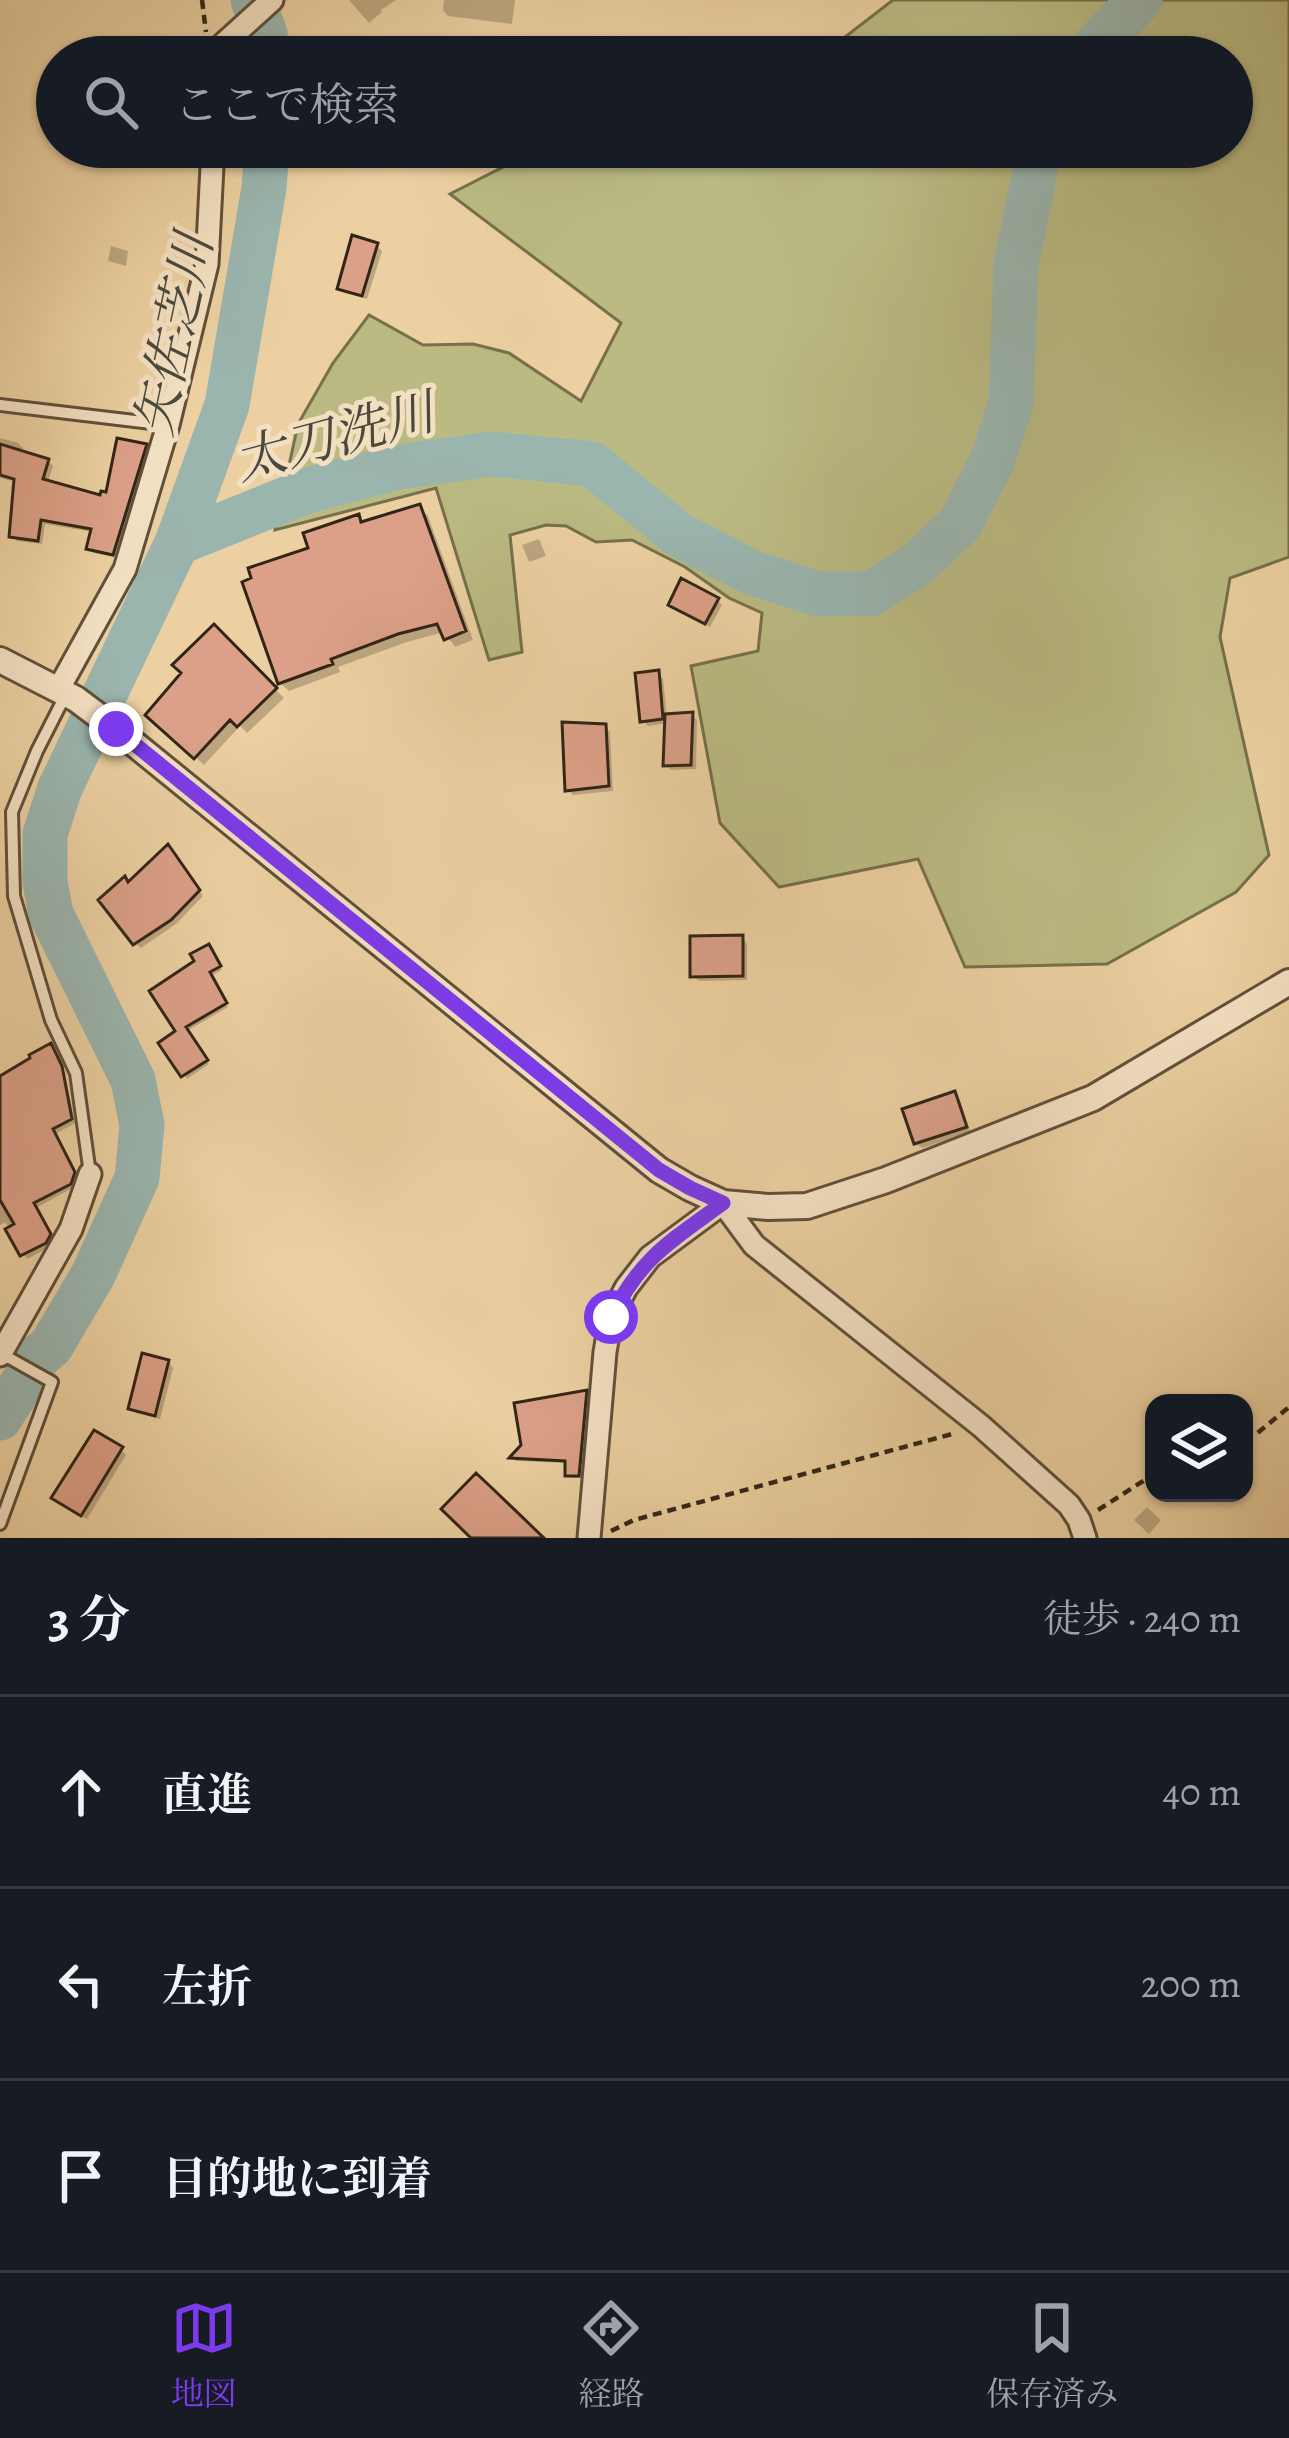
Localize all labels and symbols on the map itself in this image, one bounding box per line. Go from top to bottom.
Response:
water label: 矢佐芝川 [119,223,230,442]
water label: 太刀洗川 [227,375,447,497]
route end [89,702,143,756]
route start [584,1290,638,1344]

